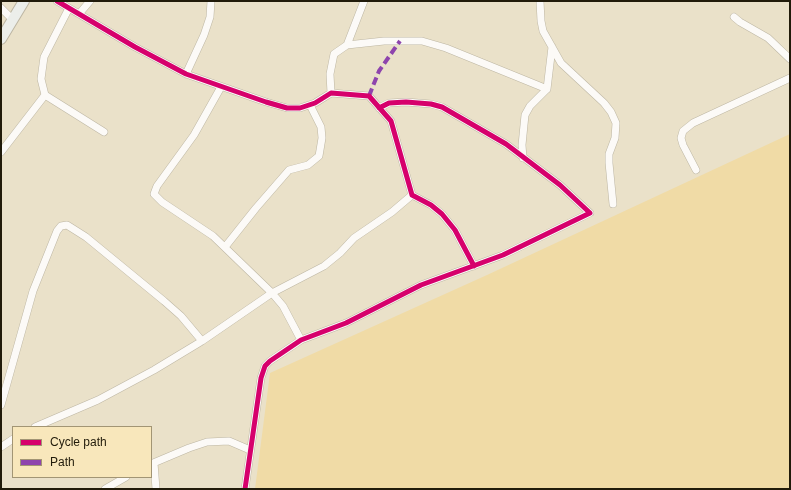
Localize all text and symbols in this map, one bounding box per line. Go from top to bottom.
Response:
legend [12,426,152,478]
text: Cycle path [50,435,107,449]
text: Path [50,455,75,469]

